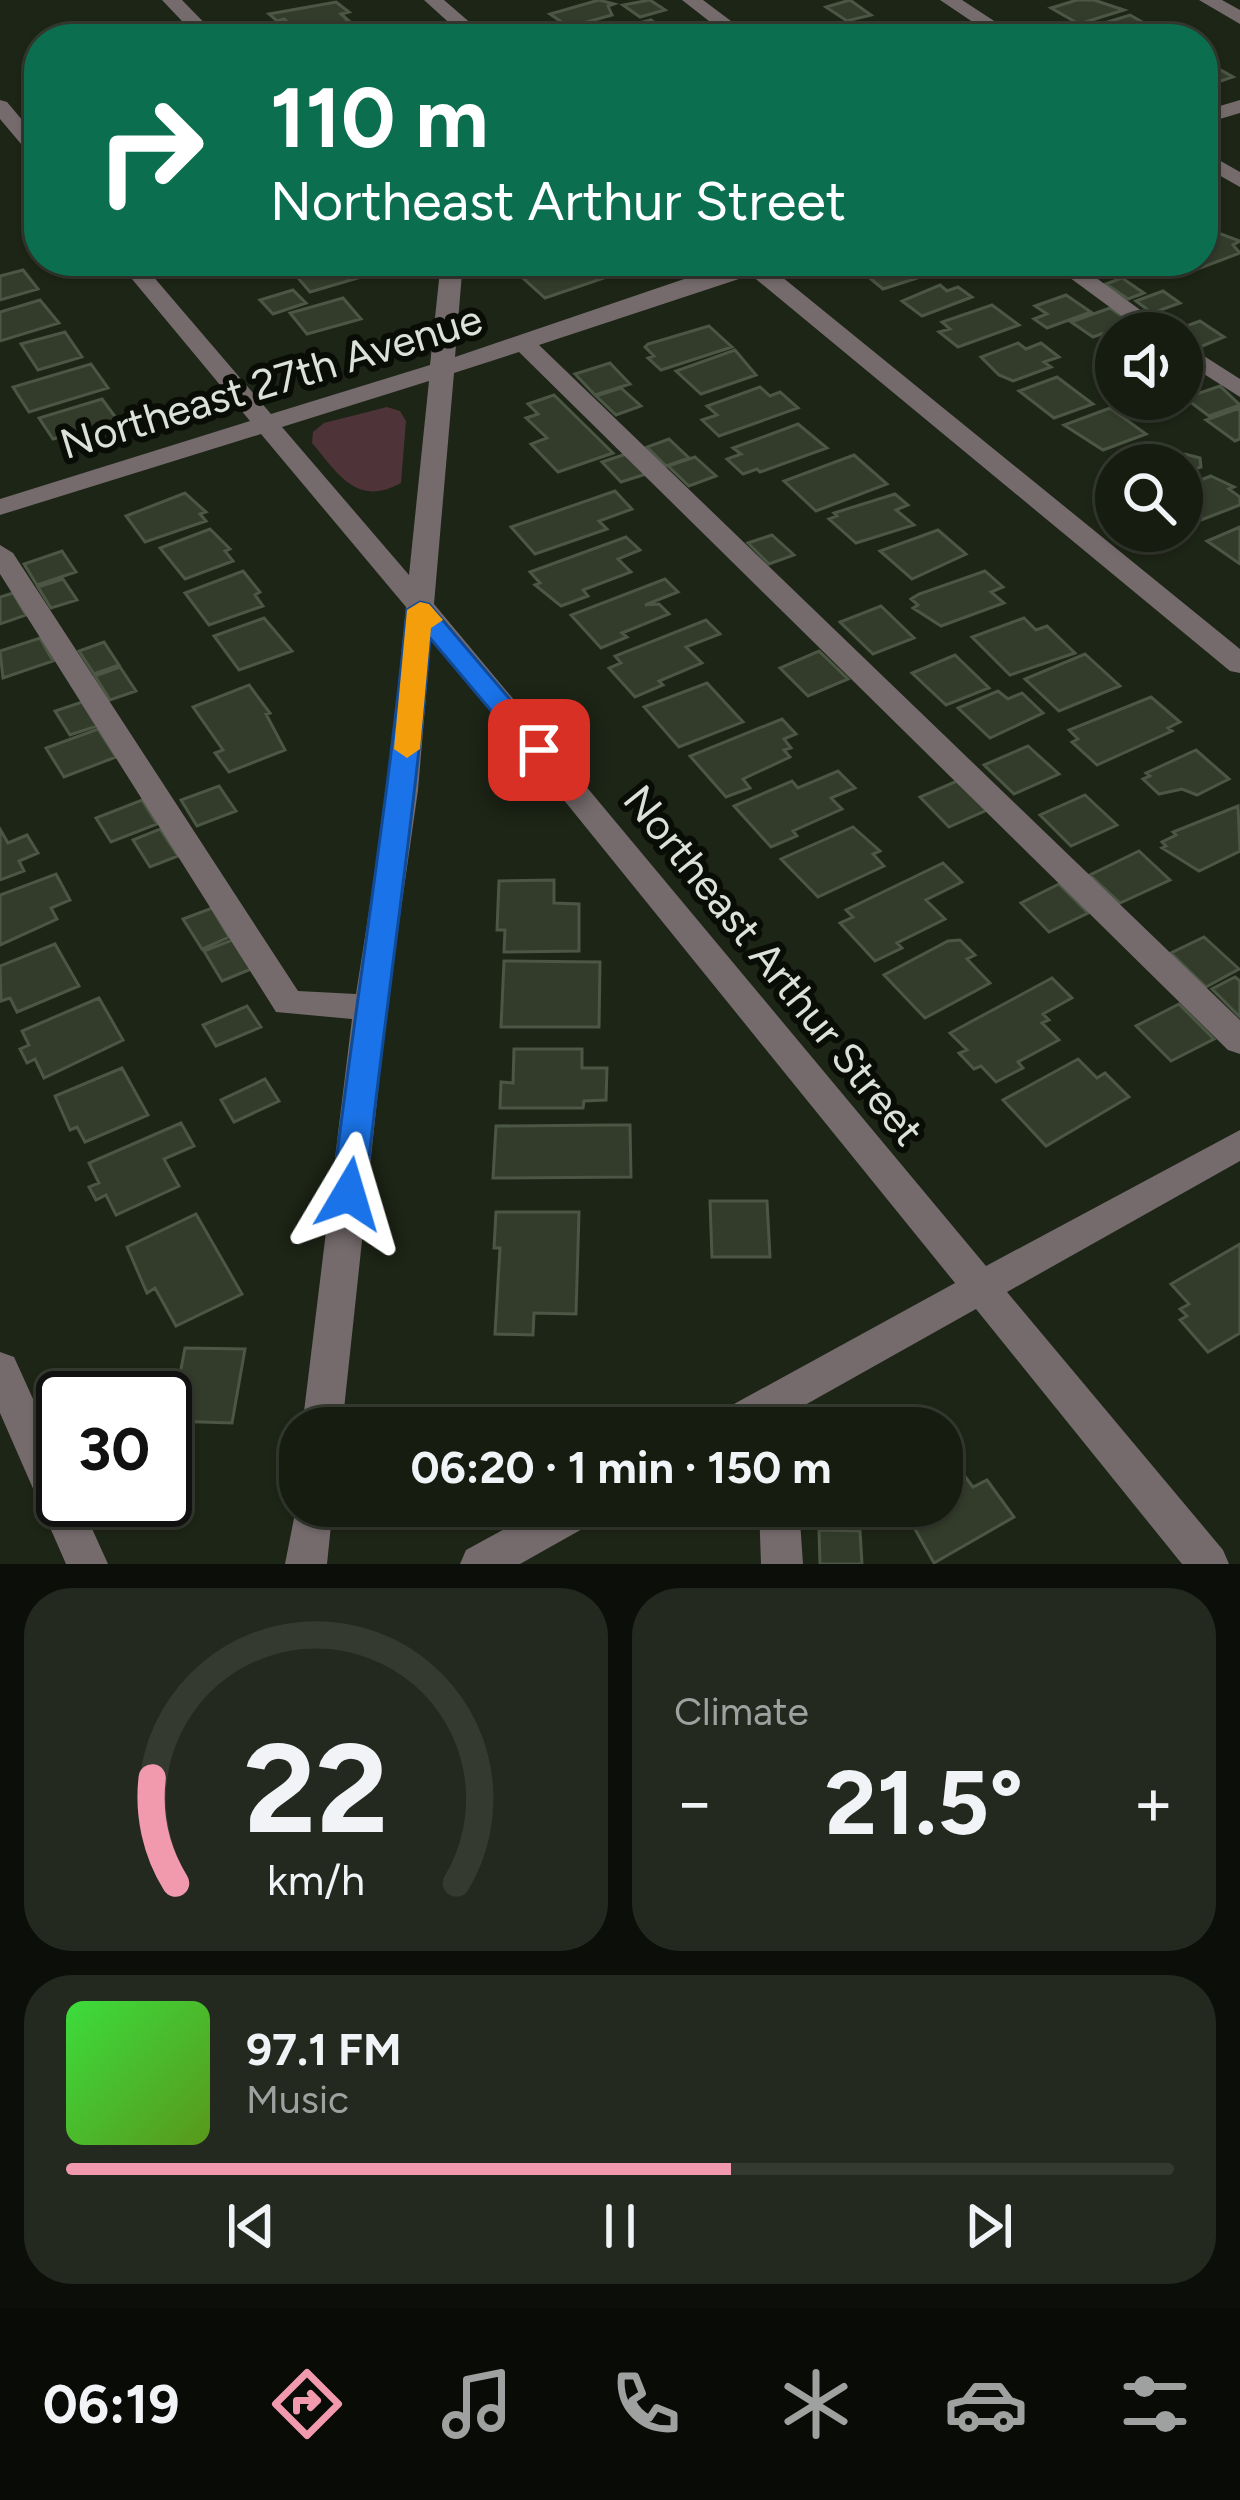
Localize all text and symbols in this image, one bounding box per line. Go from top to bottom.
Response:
text: 110 m [270,67,489,168]
icon: right [72,72,228,228]
text: Northeast Arthur Street [270,169,846,234]
street label: Northeast 27th Avenue [54,293,488,470]
map controls [1095,312,1203,552]
button: sound [1095,312,1203,420]
button: search [1095,444,1203,552]
pin [488,699,590,801]
icon: arrive [506,717,572,783]
street label: Northeast Arthur Street [613,775,934,1155]
position arrow [286,1131,412,1257]
speed limit sign: 30 [36,1371,192,1527]
text: 06:20 · 1 min · 150 m [411,1440,831,1494]
text: Climate [674,1688,809,1735]
text: 22 [244,1713,388,1863]
text: 21.5° [825,1748,1023,1857]
text: − [674,1762,715,1842]
text: + [1133,1762,1174,1842]
text: km/h [267,1853,365,1905]
text: 97.1 FM [246,2022,401,2076]
text: Music [246,2076,349,2123]
icon: previous [218,2193,284,2259]
icon: pause [587,2193,653,2259]
icon: next [956,2193,1022,2259]
icon: directions [265,2362,349,2446]
icon: music [435,2362,519,2446]
icon: phone [604,2362,688,2446]
icon: climate [774,2362,858,2446]
icon: car [944,2362,1028,2446]
icon: filters [1113,2362,1197,2446]
text: 06:19 [43,2372,179,2437]

